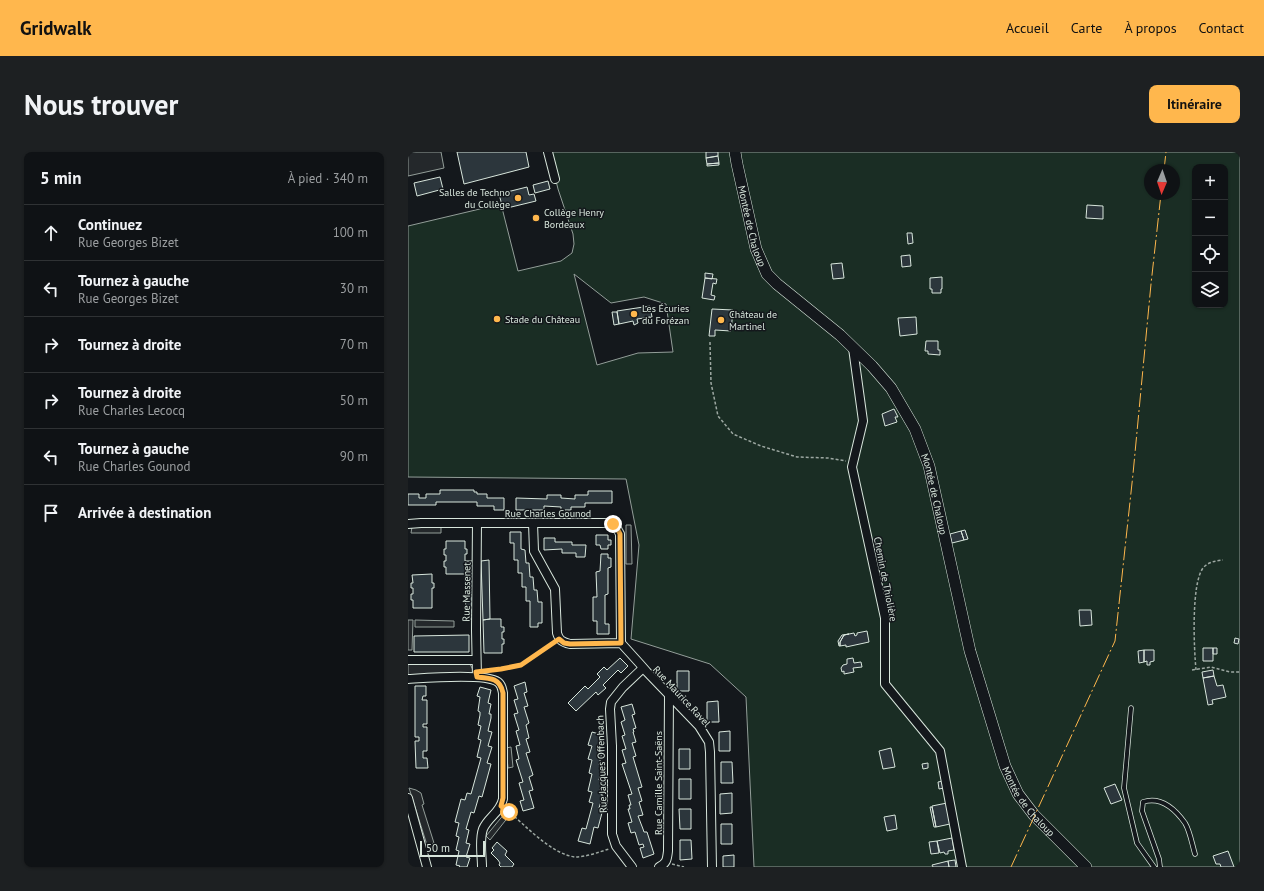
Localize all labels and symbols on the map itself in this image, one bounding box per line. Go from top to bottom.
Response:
north arrow [1144,164,1180,200]
street label: Montée de Chaloup [735,184,769,269]
place label: Salles de Techno du Collège [439,186,510,211]
marker: Salles de Techno du Collège [513,193,523,203]
place label: Collège Henry Bordeaux [544,206,604,231]
marker: Collège Henry Bordeaux [531,213,541,223]
place label: Les Écuries du Forézan [642,302,689,327]
place label: Château de Martinel [729,308,777,333]
marker: Les Écuries du Forézan [629,309,639,319]
place label: Stade du Château [505,313,580,326]
marker: Stade du Château [492,314,502,324]
marker: Château de Martinel [716,315,726,325]
street label: Montée de Chaloup [918,452,950,536]
street label: Rue Charles Gounod [505,507,591,520]
route end [604,515,622,533]
street label: Chemin de Thiolière [871,536,900,623]
street label: Rue Massenet [459,562,474,622]
street label: Rue Maurice Ravel [650,663,713,730]
street label: Rue Jacques Offenbach [593,715,610,813]
street label: Rue Camille Saint-Saëns [652,731,665,835]
street label: Montée de Chaloup [999,765,1057,839]
route start [500,803,518,821]
scale bar [420,839,485,858]

